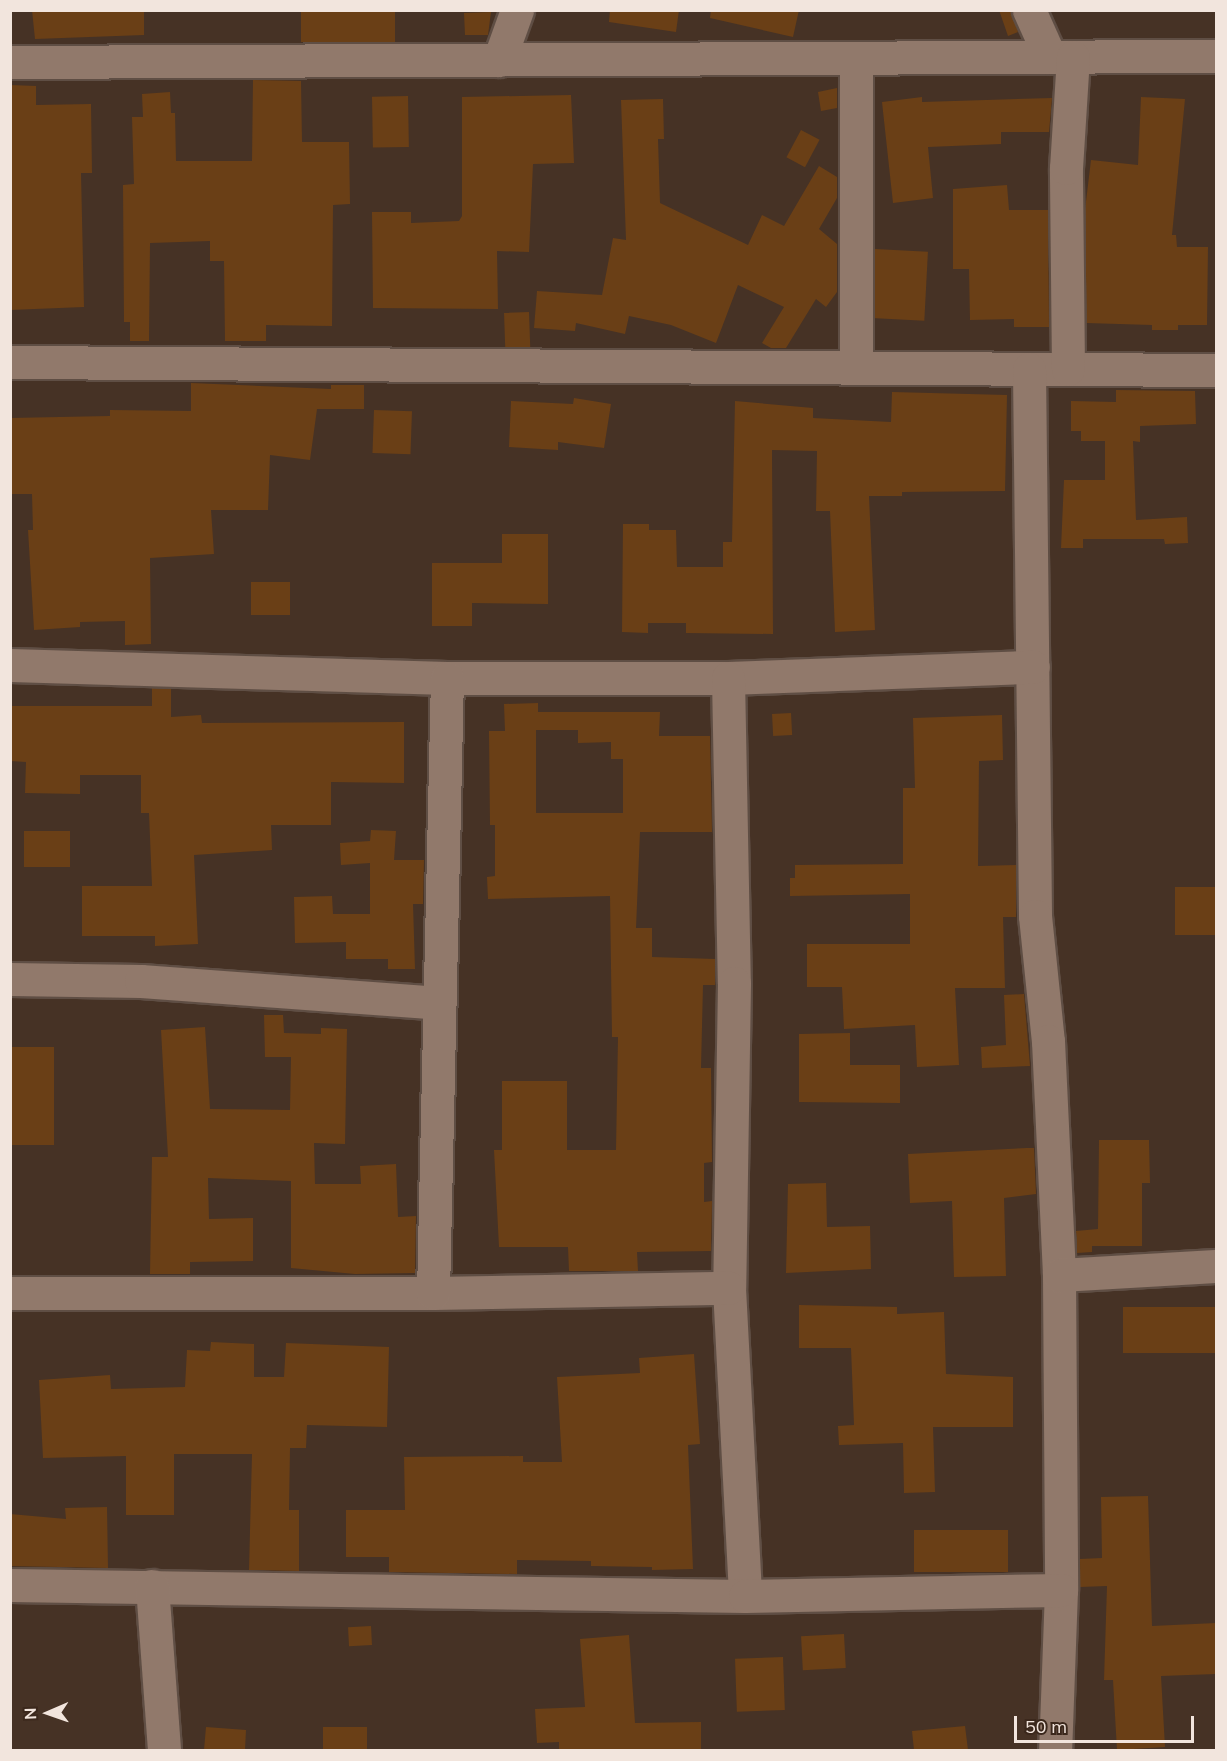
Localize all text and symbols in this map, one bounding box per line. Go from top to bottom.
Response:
north arrow [18,1683,78,1743]
scale bar [1017,1704,1197,1742]
text: N [20,1707,40,1720]
text: 50 m [1025,1715,1067,1738]

